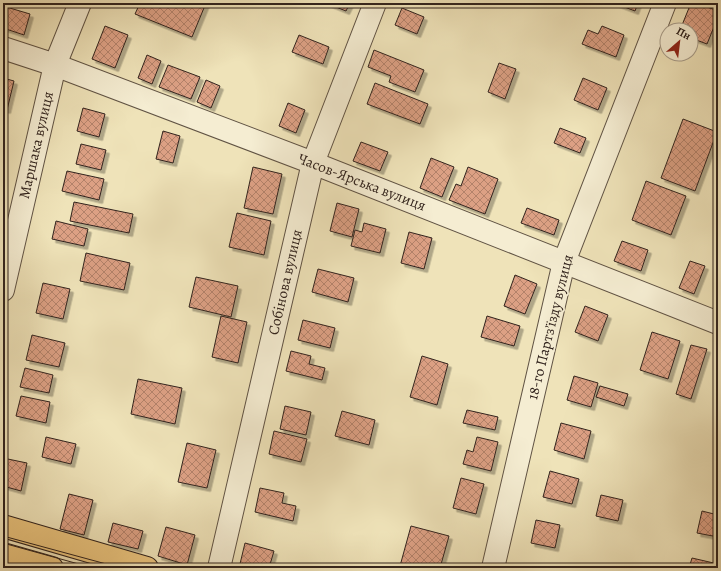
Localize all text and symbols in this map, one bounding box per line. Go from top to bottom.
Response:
north arrow [659,22,699,62]
text: Пн [674,24,694,44]
street label: Маршака вулиця [14,89,58,201]
street label: Часов-Ярська вулиця [295,148,429,216]
street label: Собінова вулиця [263,227,307,337]
street label: 18-го Партз’їзду вулиця [522,252,578,402]

